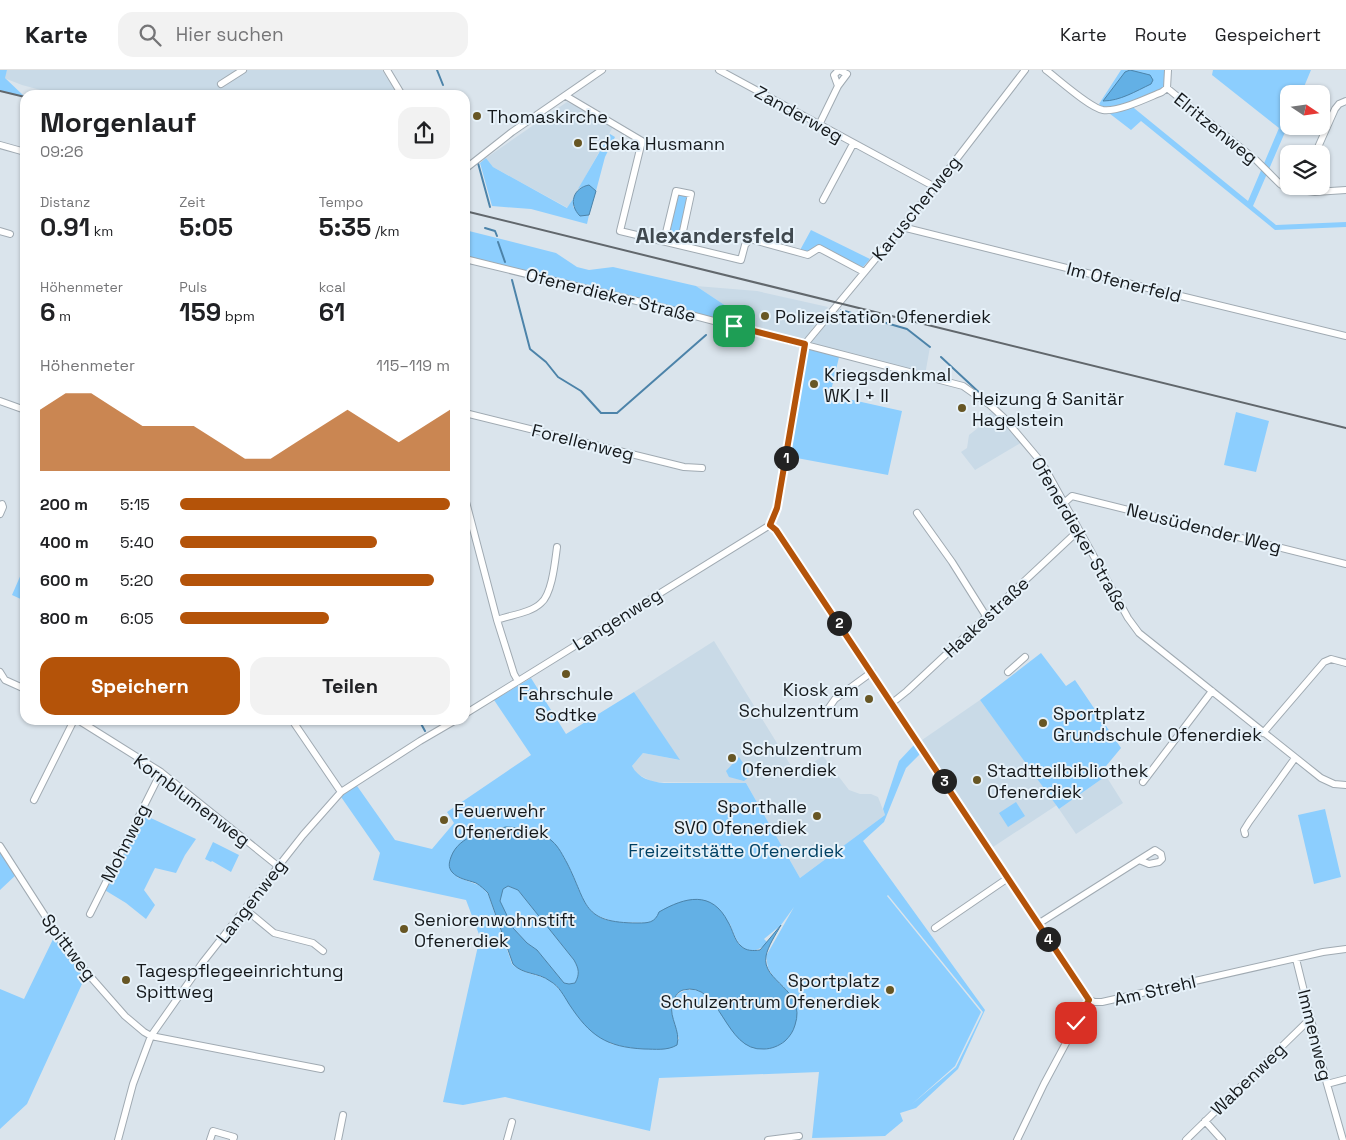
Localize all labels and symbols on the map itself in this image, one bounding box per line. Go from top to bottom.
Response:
street label: Zanderweg [751,80,847,148]
north arrow [1280,85,1330,135]
street label: Elritzenweg [1169,87,1263,169]
place label: Thomaskirche [487,105,608,128]
marker: Thomaskirche [471,110,483,122]
place label: Edeka Husmann [588,132,725,155]
marker: Edeka Husmann [572,137,584,149]
street label: Karuschenweg [867,151,965,265]
district label: Alexandersfeld [635,221,795,249]
street label: Im Ofenerfeld [1064,257,1184,307]
street label: Ofenerdieker Straße [524,263,698,327]
pin [713,305,755,347]
place label: Polizeistation Ofenerdiek [775,305,991,328]
marker: Polizeistation Ofenerdiek [759,310,771,322]
place label: Kriegsdenkmal WK I + II [824,363,951,407]
marker: Kriegsdenkmal WK I + II [808,378,820,390]
place label: Heizung & Sanitär Hagelstein [972,387,1124,431]
marker: Heizung & Sanitär Hagelstein [956,402,968,414]
street label: Forellenweg [529,418,637,466]
pin: 1 [774,446,798,470]
street label: Ofenerdieker Straße [1026,453,1134,615]
street label: Neusüdender Weg [1124,498,1284,558]
street label: Haakestraße [938,572,1034,662]
street label: Langenweg [568,583,666,655]
pin: 2 [826,610,852,636]
marker: Fahrschule Sodtke [560,668,572,680]
place label: Kiosk am Schulzentrum [739,678,859,722]
place label: Fahrschule Sodtke [519,682,613,726]
marker: Kiosk am Schulzentrum [863,693,875,705]
place label: Sportplatz Grundschule Ofenerdiek [1053,702,1262,746]
marker: Sportplatz Grundschule Ofenerdiek [1037,717,1049,729]
place label: Schulzentrum Ofenerdiek [742,737,862,781]
street label: Kornblumenweg [129,749,255,851]
marker: Schulzentrum Ofenerdiek [726,752,738,764]
place label: Stadtteilbibliothek Ofenerdiek [987,759,1149,803]
pin: 3 [932,768,956,794]
marker: Stadtteilbibliothek Ofenerdiek [971,774,983,786]
place label: Sporthalle SVO Ofenerdiek [674,795,807,839]
place label: Feuerwehr Ofenerdiek [454,799,549,843]
street label: Mohnweg [95,800,155,886]
marker: Sporthalle SVO Ofenerdiek [811,810,823,822]
marker: Feuerwehr Ofenerdiek [438,814,450,826]
park label: Freizeitstätte Ofenerdiek [628,839,844,862]
street label: Langenweg [211,854,291,948]
place label: Seniorenwohnstift Ofenerdiek [414,908,576,952]
street label: Spittweg [36,909,102,985]
marker: Seniorenwohnstift Ofenerdiek [398,923,410,935]
pin: 4 [1036,926,1060,952]
place label: Tagespflegeeinrichtung Spittweg [136,959,344,1003]
place label: Sportplatz Schulzentrum Ofenerdiek [661,969,880,1013]
street label: Am Strehl [1112,969,1198,1011]
marker: Tagespflegeeinrichtung Spittweg [120,974,132,986]
marker: Sportplatz Schulzentrum Ofenerdiek [884,984,896,996]
street label: Immenweg [1293,987,1337,1083]
pin [1055,1002,1097,1044]
street label: Wabenweg [1206,1038,1290,1120]

